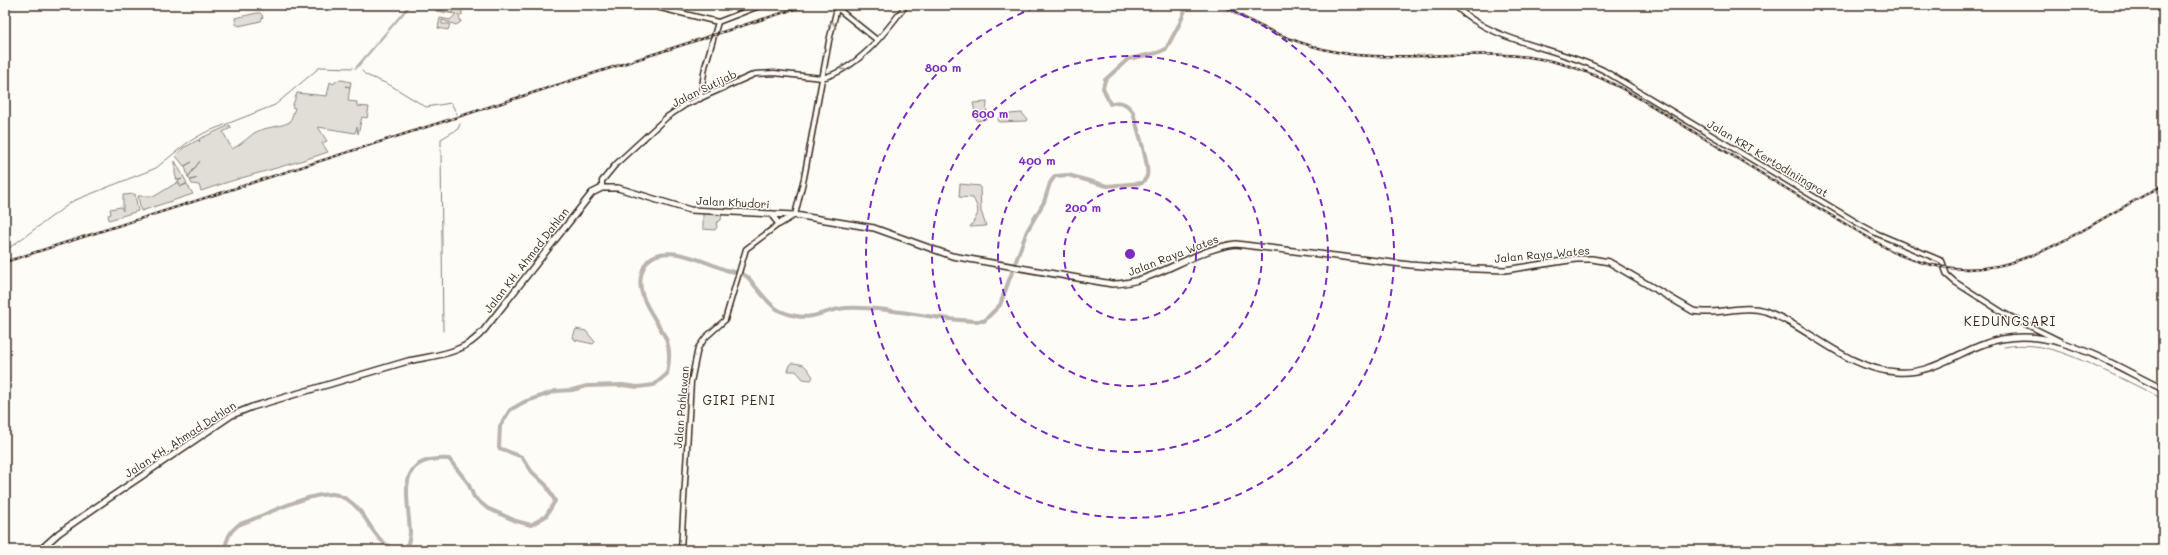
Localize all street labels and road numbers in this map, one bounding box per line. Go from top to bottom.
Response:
street label: Jalan Sutijab [669,66,739,110]
street label: Jalan KRT Kertodiniingrat [1705,116,1831,200]
street label: Jalan Khudori [696,193,770,211]
street label: Jalan KH. Ahmad Dahlan [480,204,572,316]
street label: Jalan Raya Wates [1126,231,1220,279]
street label: Jalan Raya Wates [1494,242,1590,266]
street label: Jalan Pahlawan [670,365,692,449]
street label: Jalan KH. Ahmad Dahlan [122,397,238,481]

